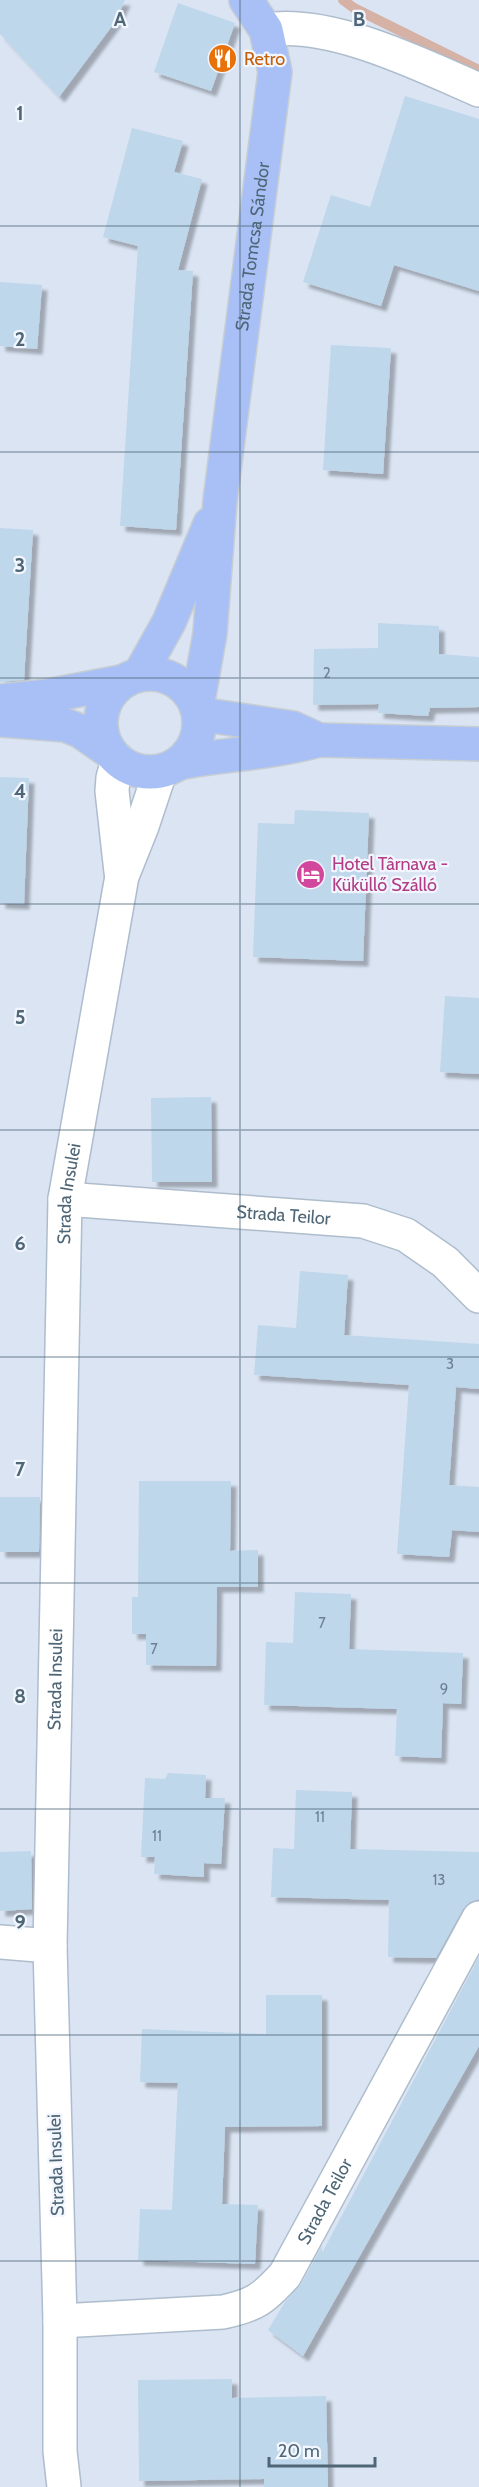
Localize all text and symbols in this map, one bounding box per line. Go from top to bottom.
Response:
text: A [114,7,127,31]
text: B [353,7,365,31]
restaurant icon: Retro [207,43,239,75]
place label: Retro [244,48,285,70]
text: 1 [16,101,24,125]
street label: Strada Tomcsa Sándor [231,160,274,332]
text: 2 [15,327,25,351]
text: 3 [15,553,25,577]
house number: 2 [323,664,331,682]
text: 4 [14,779,26,803]
place label: Hotel Târnava - Küküllő Szálló [332,853,448,896]
hotel icon: Hotel Târnava - Küküllő Szálló [295,858,327,890]
text: 5 [15,1005,25,1029]
street label: Strada Insulei [53,1142,86,1245]
street label: Strada Teilor [236,1201,332,1230]
text: 6 [14,1231,26,1255]
house number: 3 [446,1355,454,1373]
text: 7 [15,1457,26,1481]
house number: 7 [318,1614,326,1632]
street label: Strada Insulei [43,1628,67,1731]
house number: 7 [150,1640,158,1658]
house number: 9 [440,1680,448,1698]
text: 8 [14,1684,26,1708]
house number: 11 [315,1808,325,1826]
house number: 11 [152,1827,162,1845]
house number: 13 [432,1871,446,1889]
text: 9 [14,1910,26,1934]
street label: Strada Insulei [43,2114,69,2216]
street label: Strada Teilor [293,2154,357,2248]
scale bar [269,2430,376,2468]
text: 20 m [278,2440,320,2462]

